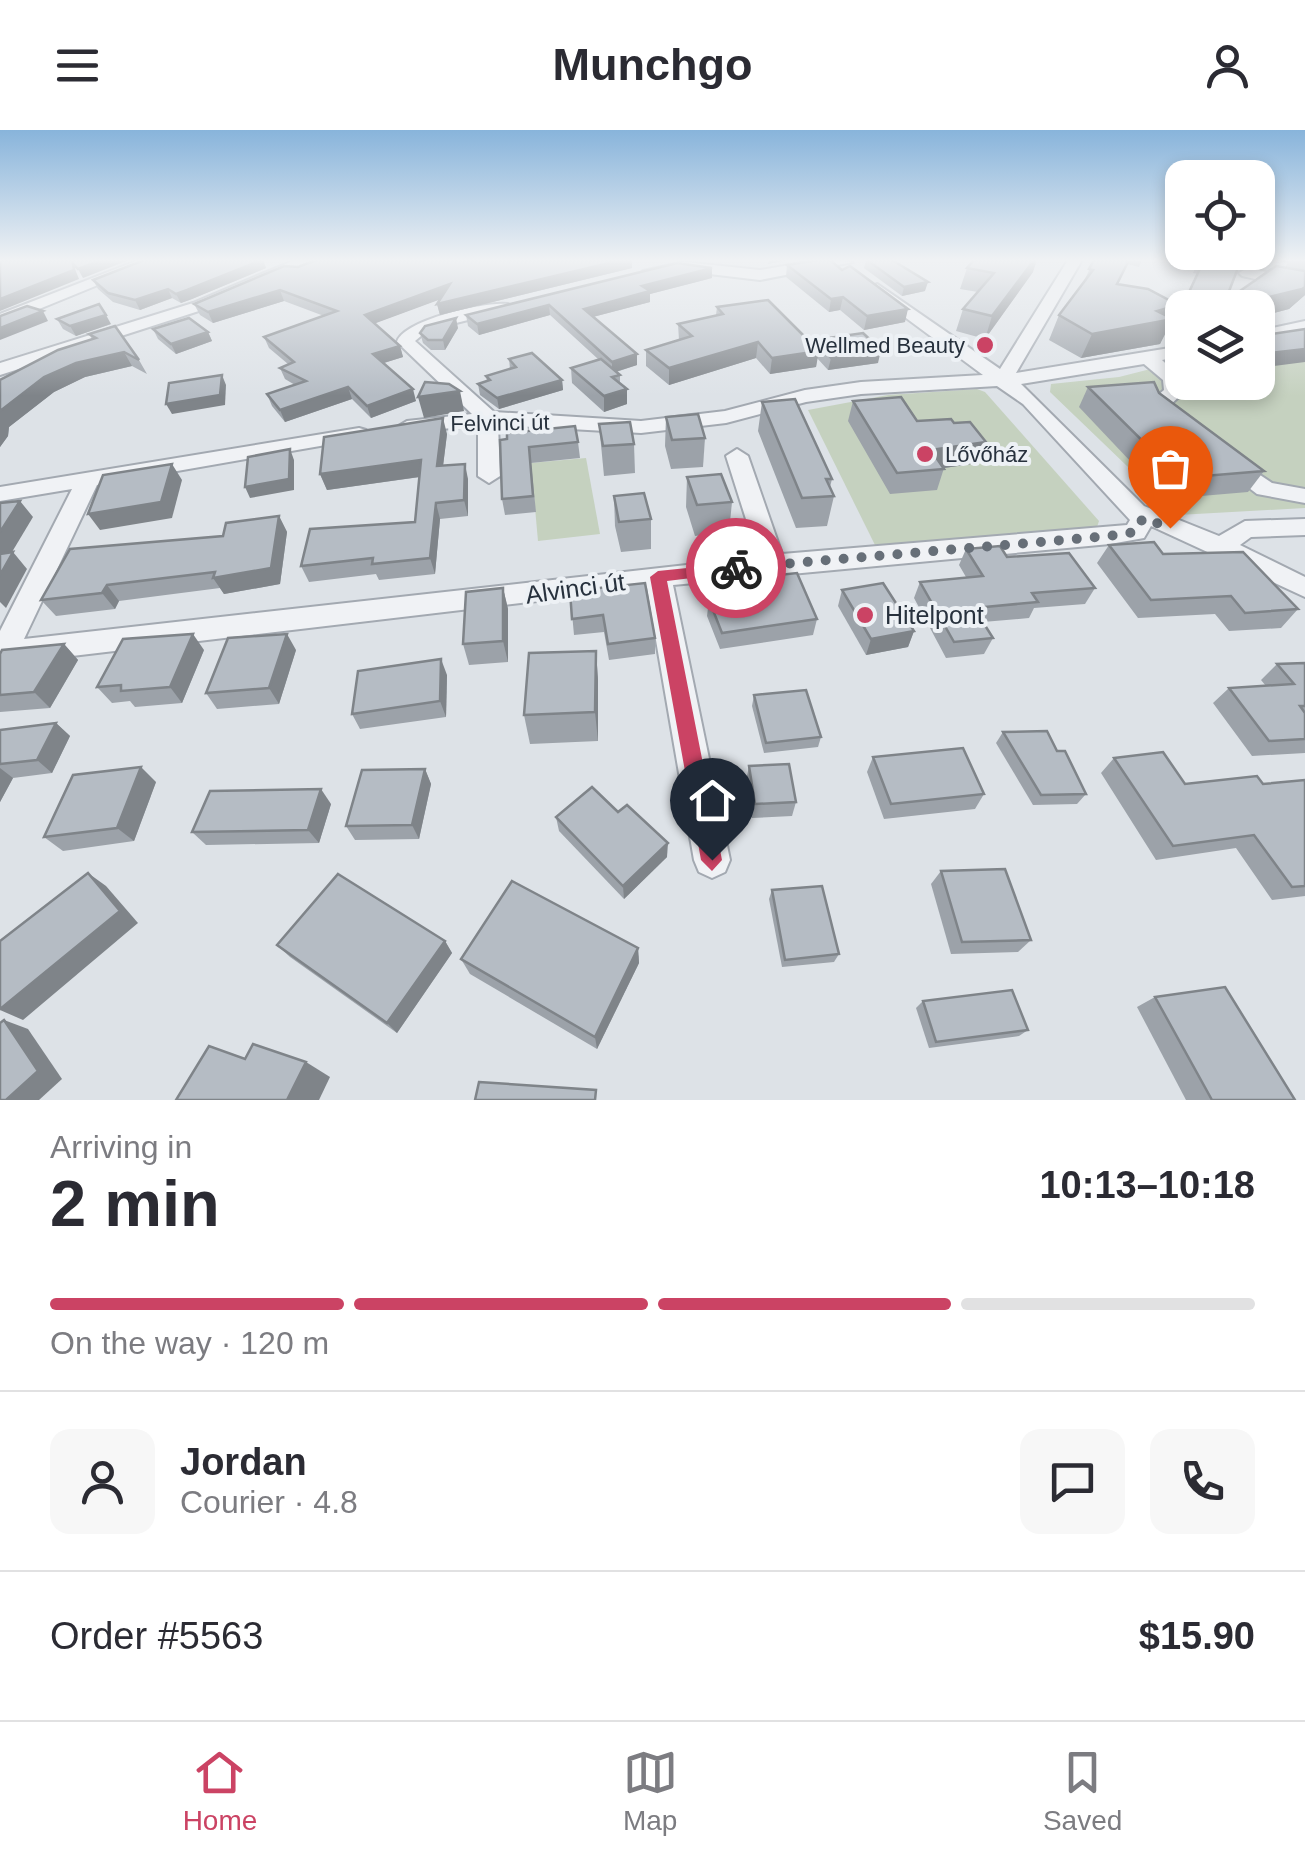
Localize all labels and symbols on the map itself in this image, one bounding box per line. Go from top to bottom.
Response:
place label: Wellmed Beauty [805,333,965,358]
marker: Wellmed Beauty [974,334,996,356]
street label: Felvinci út [450,410,550,436]
pin [1128,426,1213,529]
place label: Lővőház [945,442,1028,467]
marker: Lővőház [914,443,936,465]
courier [686,518,786,618]
street label: Alvinci út [524,567,627,609]
place label: Hitelpont [885,601,984,629]
marker: Hitelpont [854,604,876,626]
pin [670,758,755,861]

